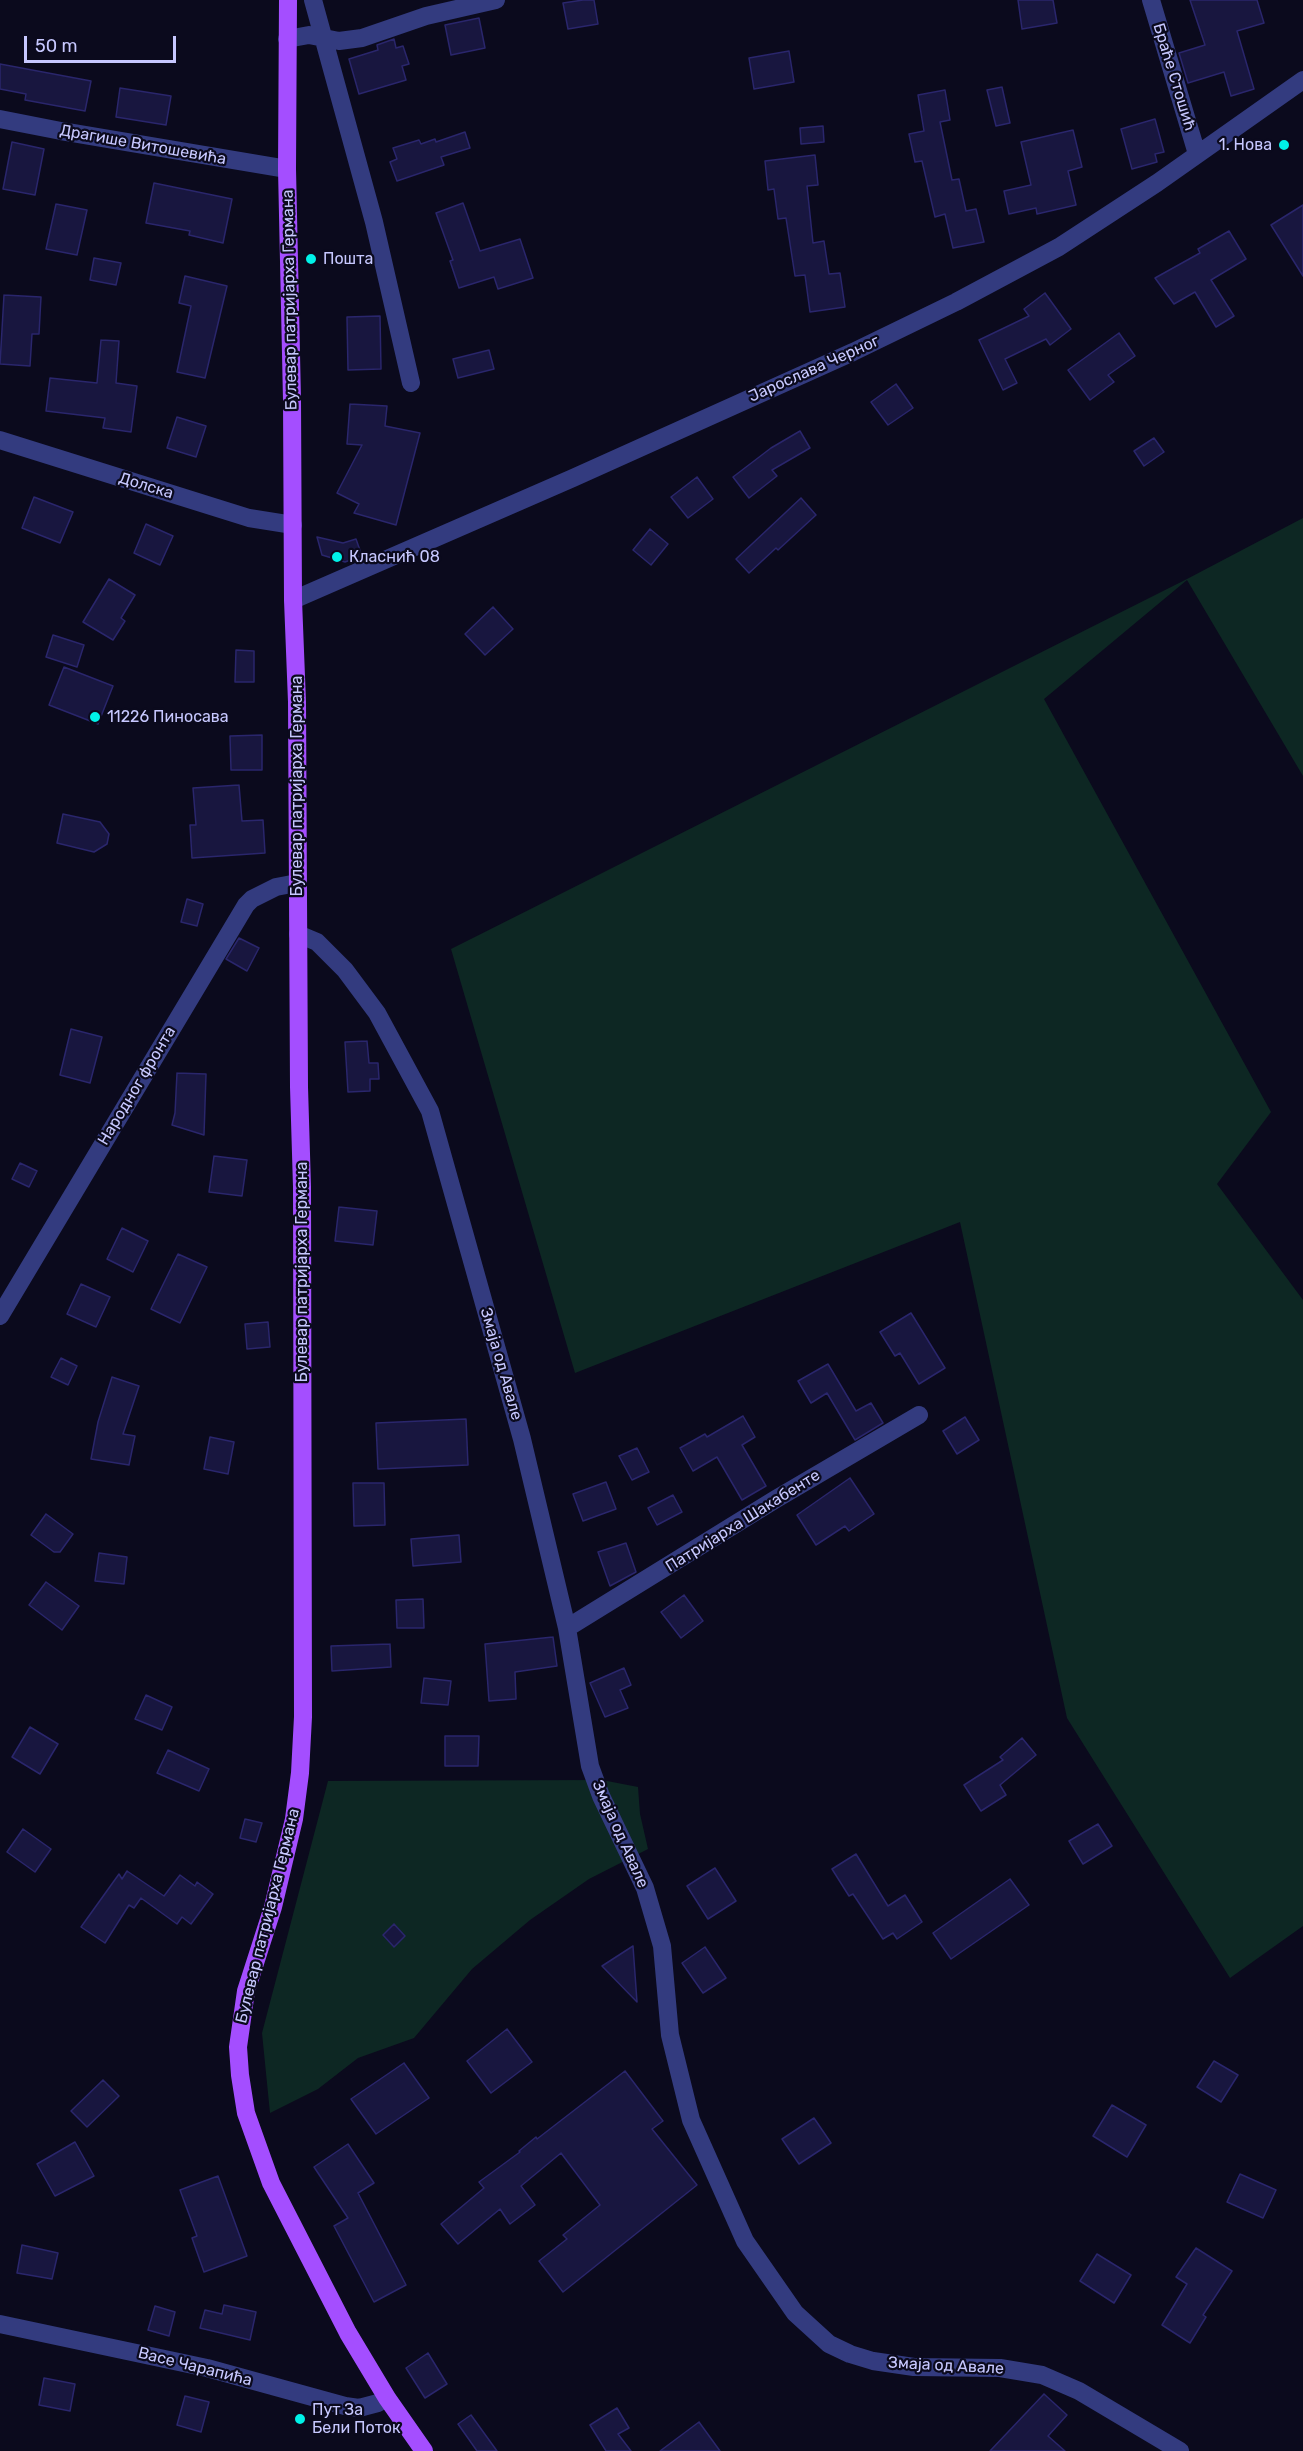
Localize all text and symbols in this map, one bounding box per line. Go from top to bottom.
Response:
street label: Браће Стошић [1149,21,1199,133]
scale bar [27,24,178,62]
text: 50 m [35,35,78,57]
street label: Драгише Витошевића [58,121,228,169]
place label: 1. Нова [1219,135,1272,155]
marker: 1. Нова [1277,138,1291,152]
street label: Булевар патријарха Германа [278,189,302,411]
place label: Пошта [323,249,373,269]
marker: Пошта [304,252,318,266]
street label: Јарослава Черног [746,332,882,406]
street label: Долска [116,469,176,503]
place label: Класнић 08 [349,547,440,567]
marker: Класнић 08 [330,550,344,564]
street label: Булевар патријарха Германа [287,676,307,896]
place label: 11226 Пиносава [107,707,229,727]
marker: 11226 Пиносава [88,710,102,724]
street label: Народног фронта [94,1023,180,1149]
street label: Булевар патријарха Германа [292,1162,312,1382]
street label: Змаја од Авале [476,1306,526,1422]
street label: Патријарха Шакабенте [662,1466,824,1576]
street label: Змаја од Авале [588,1777,652,1891]
street label: Булевар патријарха Германа [232,1807,304,2025]
street label: Васе Чарапића [136,2344,254,2390]
street label: Змаја од Авале [888,2353,1004,2379]
place label: Пут За Бели Поток [312,2400,401,2438]
marker: Пут За Бели Поток [293,2412,307,2426]

